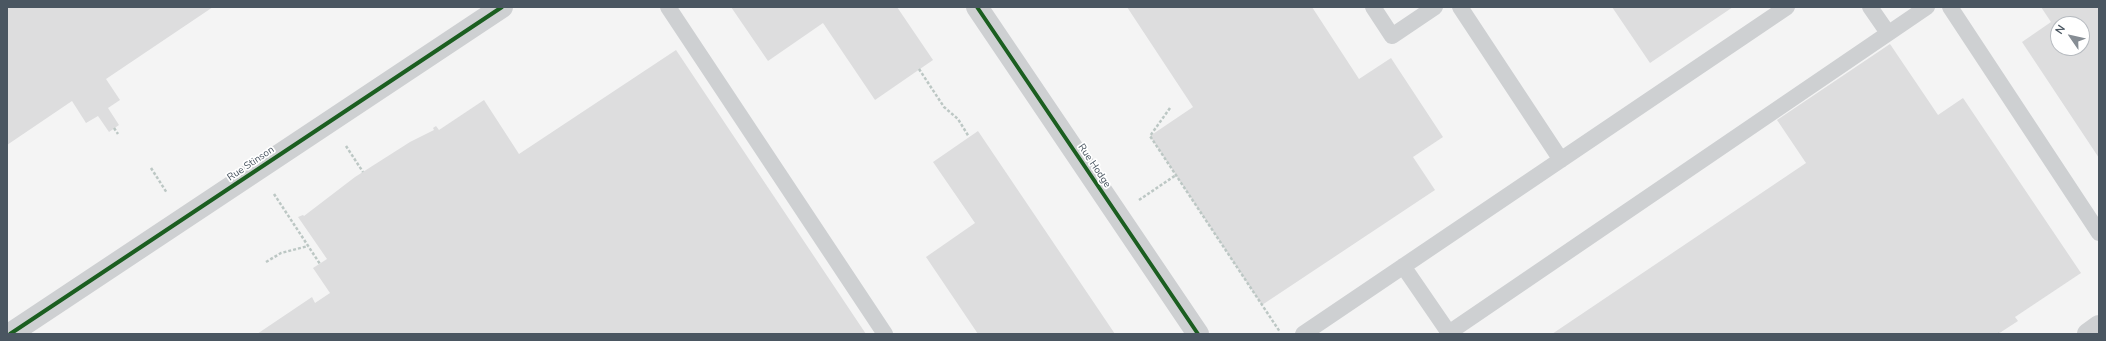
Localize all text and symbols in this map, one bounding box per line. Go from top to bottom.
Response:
north arrow [2050,16,2090,56]
text: N [2052,22,2069,37]
street label: Rue Hodge [1075,142,1113,190]
street label: Rue Stinson [225,144,277,184]

